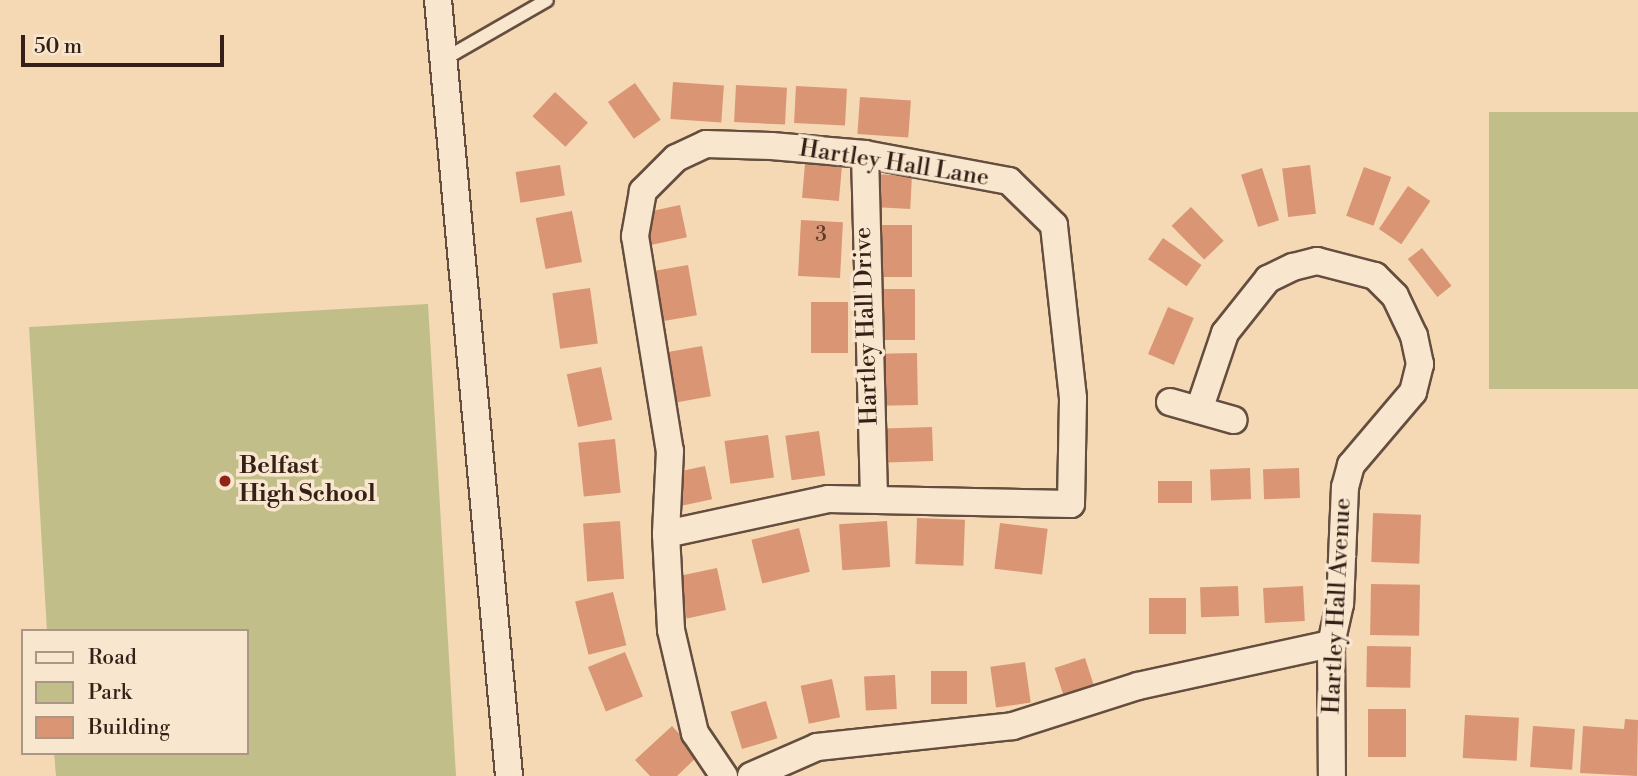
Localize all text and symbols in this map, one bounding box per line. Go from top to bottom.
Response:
scale bar [24,21,228,65]
text: 50 m [34,34,82,60]
street label: Hartley Hall Lane [797,135,991,193]
house number: 3 [815,222,827,248]
street label: Hartley Hall Drive [849,226,885,426]
place label: Belfast High School [239,453,376,509]
marker: Belfast High School [217,473,233,489]
street label: Hartley Hall Avenue [1318,497,1358,715]
legend [21,629,248,755]
text: Road [88,645,137,671]
text: Park [88,680,132,706]
text: Building [88,715,170,741]

